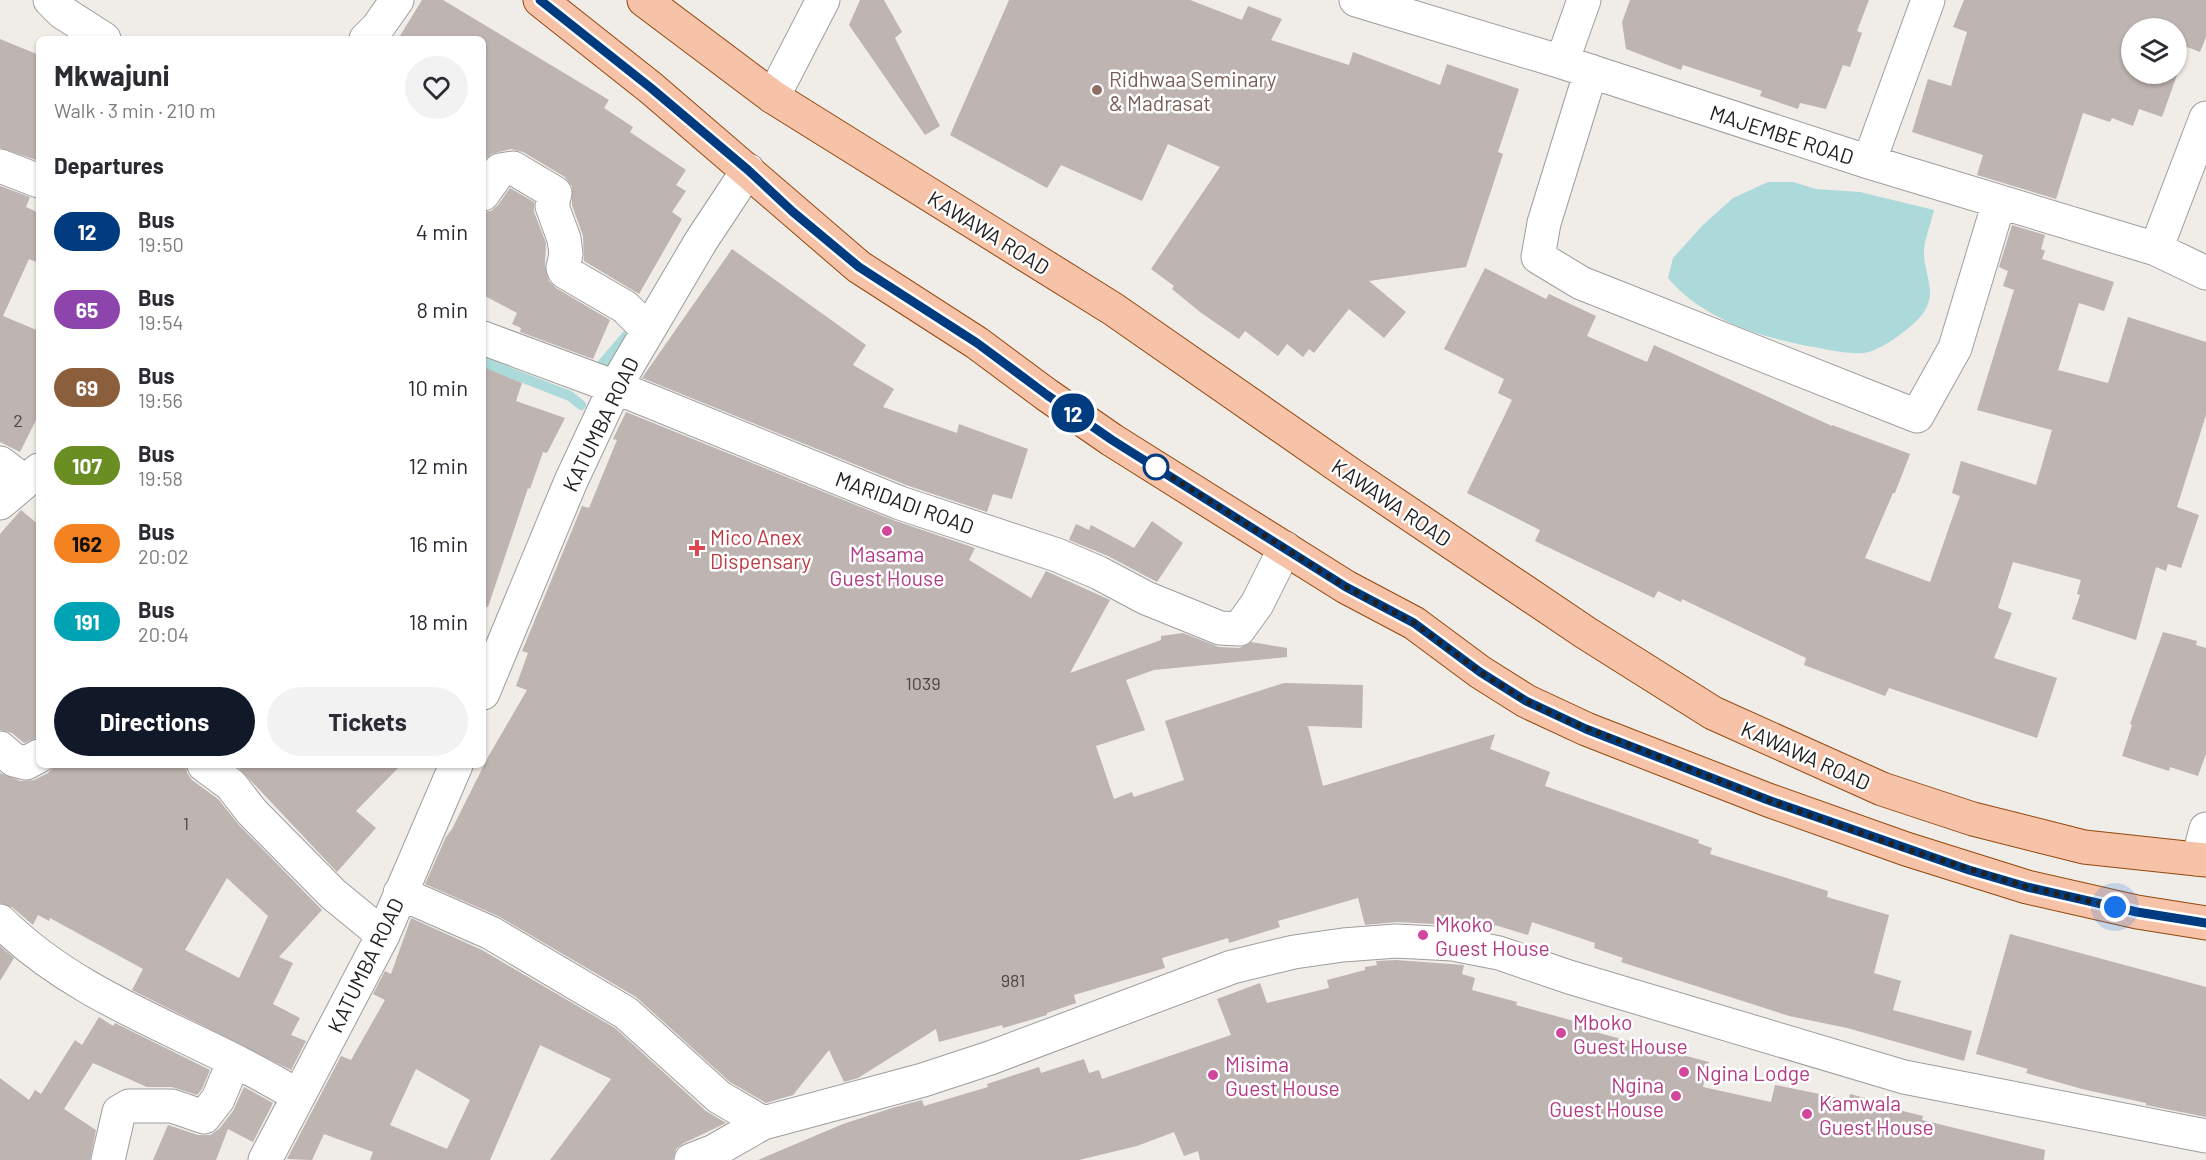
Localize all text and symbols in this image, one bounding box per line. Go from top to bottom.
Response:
map controls [2121,18,2187,84]
button: layers [2121,18,2187,84]
button: heart [405,56,468,119]
text: Mkwajuni [54,58,170,92]
place label: Ridhwaa Seminary & Madrasat [1109,66,1277,115]
marker: Ridhwaa Seminary & Madrasat [1090,83,1104,97]
text: Walk · 3 min · 210 m [54,98,216,122]
street label: MAJEMBE ROAD [1707,99,1857,169]
text: Departures [54,152,164,178]
street label: KAWAWA ROAD [924,185,1054,279]
text: Bus [138,206,175,232]
text: 4 min [416,218,468,244]
text: 12 [77,219,97,244]
text: 19:50 [138,232,184,256]
text: Bus [138,284,175,310]
text: 8 min [416,296,468,322]
text: 65 [76,297,98,322]
text: 19:54 [138,310,184,334]
street label: KATUMBA ROAD [557,353,643,495]
text: Bus [138,362,175,388]
text: 10 min [408,374,468,400]
text: 69 [76,375,98,400]
text: 19:56 [138,388,183,412]
line badge: 12 [1046,394,1100,432]
text: 12 [1063,401,1083,426]
house number: 2 [13,409,23,431]
text: Bus [138,440,175,466]
text: 12 min [408,452,468,478]
text: 107 [72,453,102,478]
street label: KAWAWA ROAD [1328,453,1456,551]
unlabelled marker [1143,454,1169,480]
street label: MARIDADI ROAD [832,465,978,539]
text: 19:58 [138,466,183,490]
text: Bus [138,518,175,544]
place label: Mico Anex Dispensary [710,524,811,573]
marker: Masama Guest House [880,524,894,538]
text: 16 min [409,530,468,556]
text: 162 [72,531,102,556]
marker: Mico Anex Dispensary [688,539,706,557]
place label: Masama Guest House [830,541,944,590]
text: 20:02 [138,544,189,568]
text: Bus [138,596,175,622]
text: 18 min [409,608,468,634]
text: 191 [74,609,100,634]
text: 20:04 [138,622,189,646]
house number: 1039 [905,672,941,694]
button: Directions [54,687,255,756]
button: Tickets [267,687,468,756]
street label: KAWAWA ROAD [1738,715,1874,795]
house number: 1 [183,812,189,834]
your location [2100,892,2130,922]
street label: KATUMBA ROAD [322,894,408,1036]
place label: Mkoko Guest House [1435,911,1550,960]
marker: Mkoko Guest House [1416,928,1430,942]
house number: 981 [1001,969,1025,991]
place label: Mboko Guest House [1573,1009,1688,1058]
marker: Mboko Guest House [1554,1026,1568,1040]
place label: Misima Guest House [1225,1051,1340,1100]
place label: Ngina Lodge [1696,1060,1810,1085]
marker: Ngina Lodge [1677,1065,1691,1079]
marker: Misima Guest House [1206,1068,1220,1082]
place label: Ngina Guest House [1549,1072,1664,1121]
marker: Ngina Guest House [1669,1089,1683,1103]
place label: Kamwala Guest House [1819,1090,1934,1139]
marker: Kamwala Guest House [1800,1107,1814,1121]

